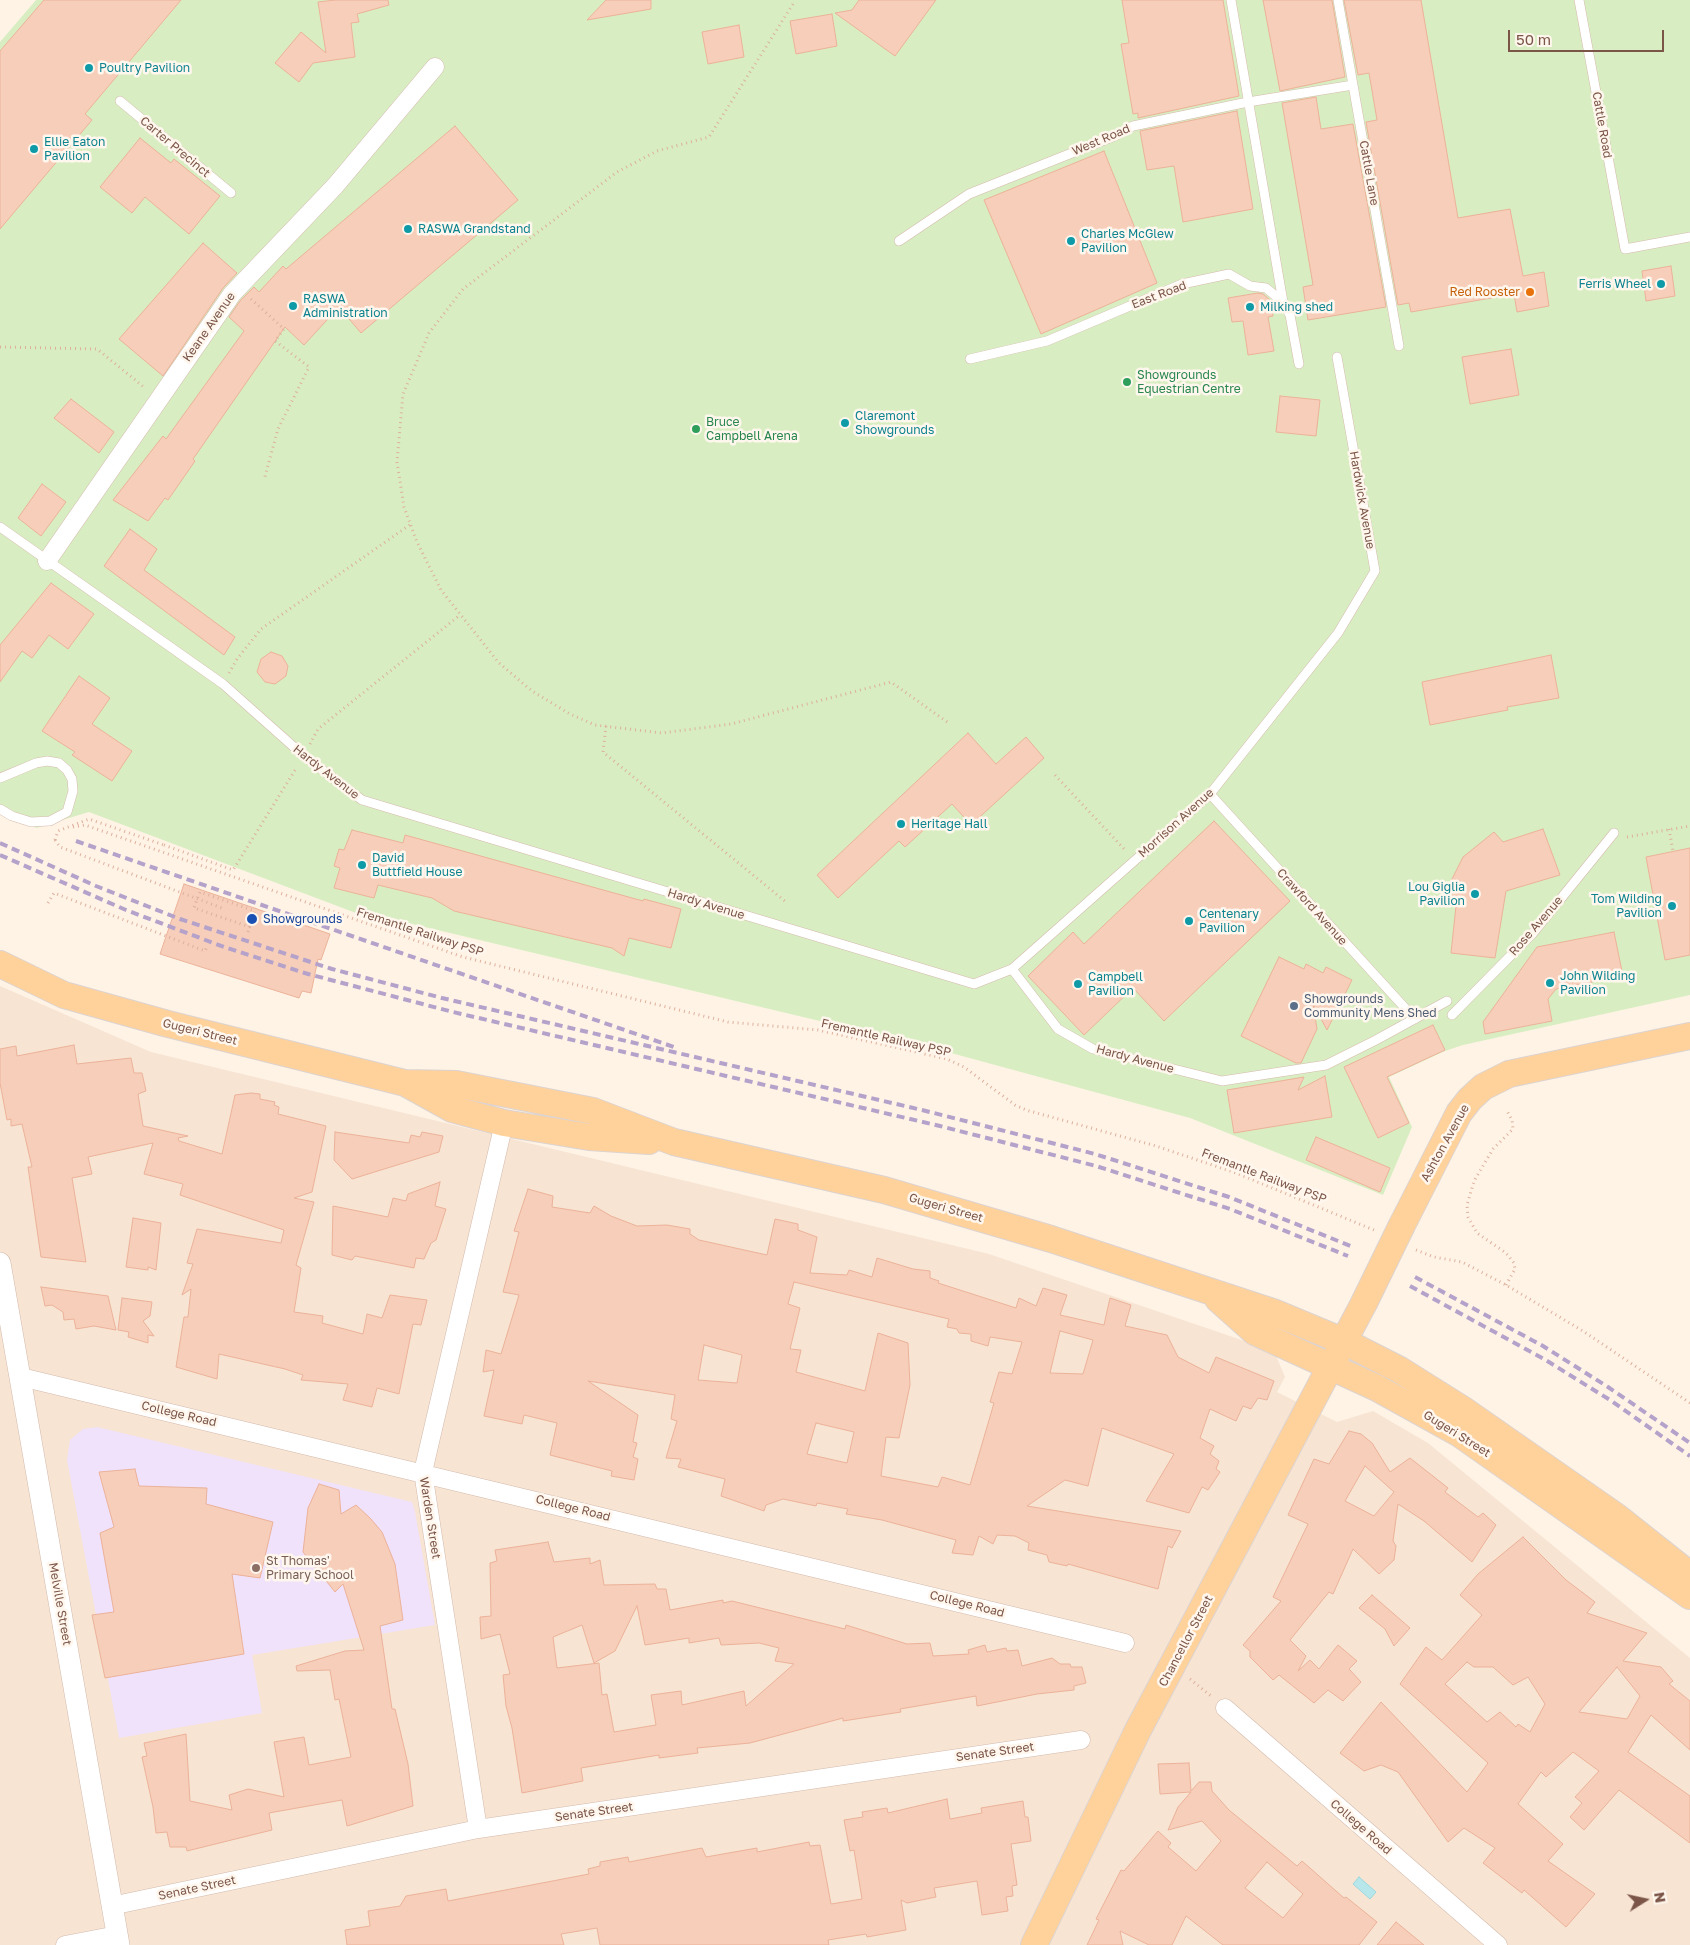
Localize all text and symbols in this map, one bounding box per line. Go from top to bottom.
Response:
scale bar [1510,20,1666,52]
text: 50 m [1516,30,1551,48]
place label: Poultry Pavilion [99,61,190,75]
marker: Poultry Pavilion [83,62,95,74]
street label: Cattle Road [1589,91,1615,159]
street label: Carter Precinct [137,113,213,181]
street label: West Road [1070,121,1132,159]
place label: Ellie Eaton Pavilion [44,135,105,163]
street label: Cattle Lane [1356,139,1382,207]
marker: Ellie Eaton Pavilion [28,143,40,155]
place label: RASWA Grandstand [418,222,531,236]
marker: RASWA Grandstand [402,223,414,235]
place label: Charles McGlew Pavilion [1081,227,1174,255]
marker: Charles McGlew Pavilion [1065,235,1077,247]
place label: Ferris Wheel [1578,277,1651,291]
street label: East Road [1130,278,1188,312]
marker: Ferris Wheel [1655,278,1667,290]
place label: Red Rooster [1449,285,1520,299]
marker: Red Rooster [1524,286,1536,298]
street label: Keane Avenue [180,289,238,365]
place label: RASWA Administration [303,292,388,320]
marker: RASWA Administration [287,300,299,312]
place label: Milking shed [1260,300,1333,314]
marker: Milking shed [1244,301,1256,313]
place label: Showgrounds Equestrian Centre [1137,368,1241,396]
marker: Showgrounds Equestrian Centre [1121,376,1133,388]
place label: Claremont Showgrounds [855,409,934,437]
place label: Bruce Campbell Arena [706,415,798,443]
marker: Claremont Showgrounds [839,417,851,429]
marker: Bruce Campbell Arena [690,423,702,435]
street label: Hardwick Avenue [1346,450,1378,550]
street label: Hardy Avenue [290,742,362,802]
street label: Morrison Avenue [1135,785,1217,861]
place label: Heritage Hall [911,817,987,831]
marker: Heritage Hall [895,818,907,830]
place label: David Buttfield House [372,851,462,879]
marker: David Buttfield House [356,859,368,871]
street label: Crawford Avenue [1274,866,1350,948]
place label: Lou Giglia Pavilion [1408,880,1465,908]
street label: Hardy Avenue [666,885,746,923]
marker: Lou Giglia Pavilion [1469,888,1481,900]
place label: Tom Wilding Pavilion [1591,892,1662,920]
street label: Rose Avenue [1506,893,1566,959]
marker: Tom Wilding Pavilion [1666,900,1678,912]
street label: Fremantle Railway PSP [355,905,485,959]
place label: Centenary Pavilion [1199,907,1259,935]
marker: Showgrounds [245,912,259,926]
place label: Showgrounds [263,912,342,926]
marker: Centenary Pavilion [1183,915,1195,927]
place label: John Wilding Pavilion [1560,969,1635,997]
place label: Campbell Pavilion [1088,970,1143,998]
marker: John Wilding Pavilion [1544,977,1556,989]
marker: Campbell Pavilion [1072,978,1084,990]
place label: Showgrounds Community Mens Shed [1304,992,1437,1020]
marker: Showgrounds Community Mens Shed [1288,1000,1300,1012]
street label: Gugeri Street [161,1016,239,1048]
street label: Fremantle Railway PSP [820,1016,952,1060]
street label: Hardy Avenue [1095,1042,1175,1076]
street label: Ashton Avenue [1418,1102,1472,1184]
street label: Fremantle Railway PSP [1199,1146,1329,1206]
street label: Gugeri Street [907,1191,985,1225]
street label: College Road [140,1398,218,1430]
street label: Gugeri Street [1421,1408,1493,1460]
street label: Warden Street [416,1476,444,1560]
street label: College Road [534,1492,612,1524]
place label: St Thomas' Primary School [266,1554,354,1582]
street label: Melville Street [46,1561,74,1647]
marker: St Thomas' Primary School [250,1562,262,1574]
street label: College Road [928,1588,1006,1620]
street label: Chancellor Street [1156,1593,1216,1689]
street label: Senate Street [955,1739,1035,1765]
street label: College Road [1327,1796,1395,1858]
street label: Senate Street [554,1799,634,1825]
street label: Senate Street [157,1873,237,1903]
north arrow [1620,1875,1670,1925]
text: N [1651,1891,1670,1904]

